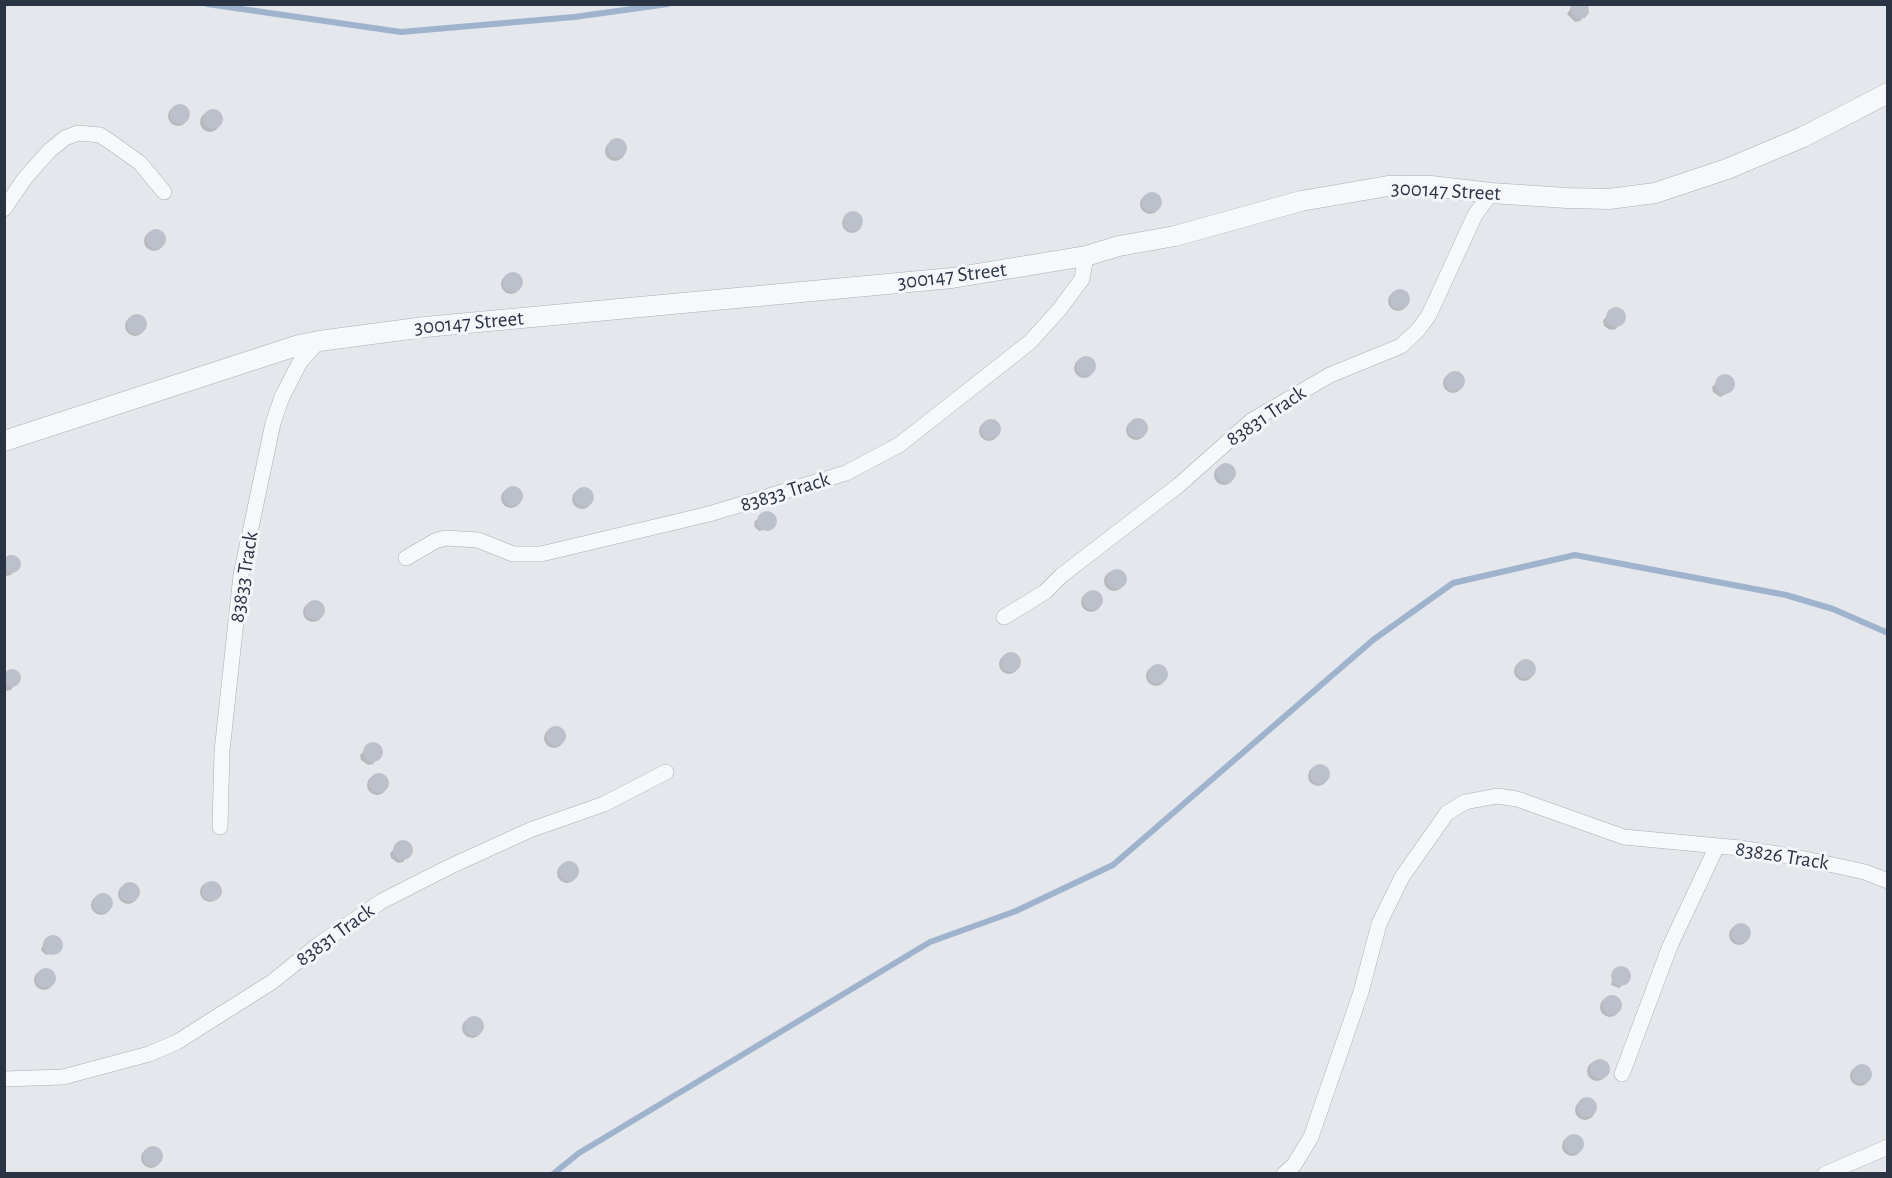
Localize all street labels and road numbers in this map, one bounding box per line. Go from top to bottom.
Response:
street label: 300147 Street [1391,176,1501,206]
street label: 300147 Street [896,257,1008,295]
street label: 300147 Street [413,306,525,340]
street label: 83831 Track [1221,380,1311,452]
street label: 83833 Track [737,466,833,518]
street label: 83833 Track [224,530,264,624]
street label: 83826 Track [1733,836,1831,876]
street label: 83831 Track [291,898,379,972]

